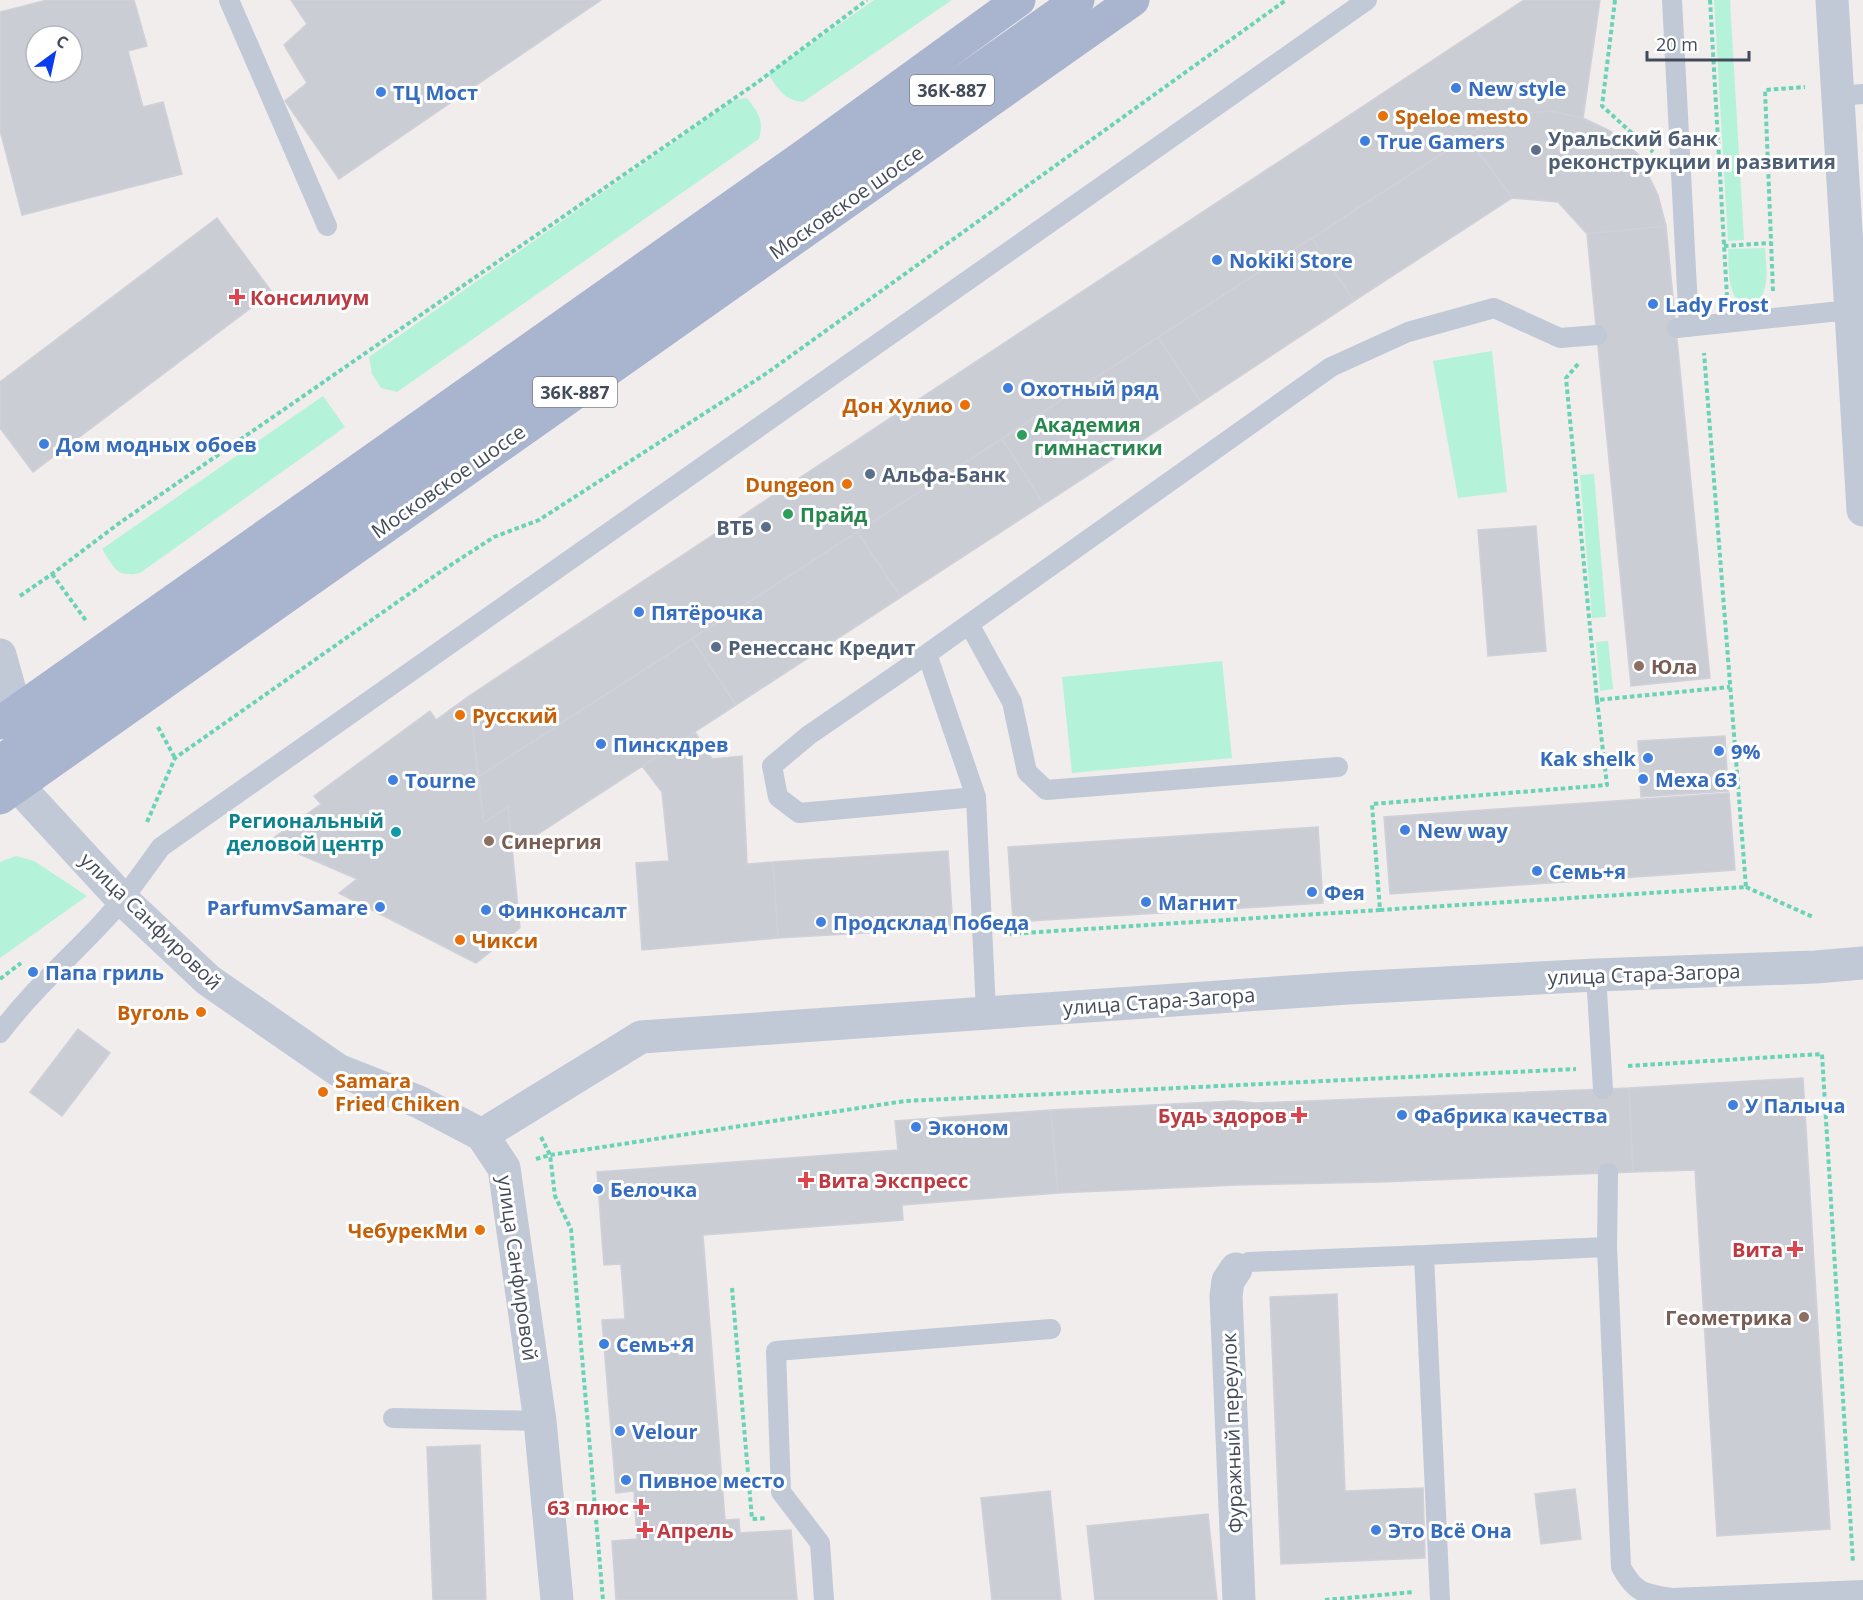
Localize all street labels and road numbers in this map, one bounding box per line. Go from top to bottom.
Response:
road number: 36К-887 [910,75,994,105]
street label: Московское шоссе [764,139,928,265]
road number: 36К-887 [533,377,617,407]
street label: Московское шоссе [366,418,530,544]
street label: улица Санфировой [74,846,228,996]
street label: улица Стара-Загора [1547,957,1741,991]
street label: улица Стара-Загора [1062,981,1256,1021]
street label: улица Санфировой [492,1174,544,1362]
street label: Фуражный переулок [1215,1331,1249,1534]

